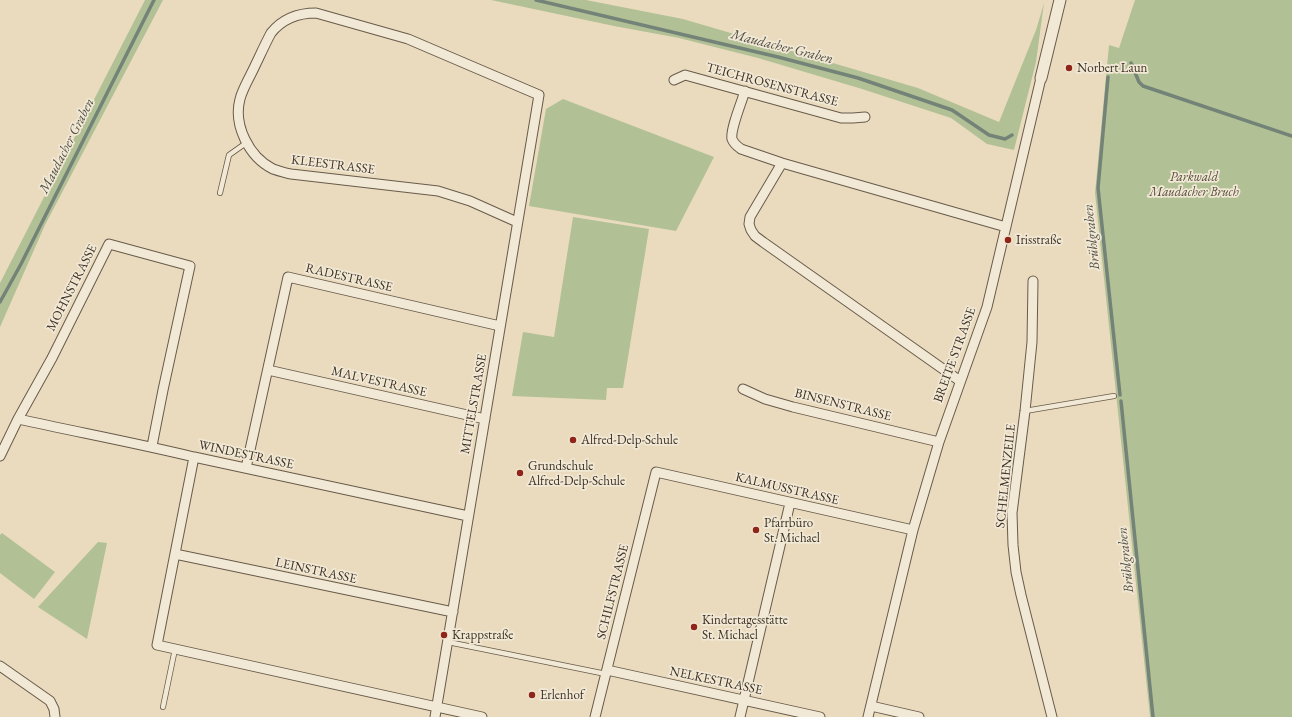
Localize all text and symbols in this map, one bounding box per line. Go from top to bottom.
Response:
water label: Maudacher Graben [729,26,835,68]
street label: TEICHROSENSTRASSE [704,60,840,110]
place label: Norbert Laun [1077,60,1147,76]
marker: Norbert Laun [1064,63,1074,73]
water label: Maudacher Graben [36,96,98,196]
street label: KLEESTRASSE [290,152,376,178]
park label: Parkwald Maudacher Bruch [1149,169,1239,200]
water label: Brühlgraben [1080,203,1104,271]
place label: Irisstraße [1016,232,1062,248]
marker: Irisstraße [1003,235,1013,245]
street label: MOHNSTRASSE [43,242,101,334]
street label: RADESTRASSE [304,260,394,296]
street label: BREITE STRASSE [931,305,979,405]
street label: MITTELSTRASSE [458,353,490,455]
street label: MALVESTRASSE [330,363,428,401]
street label: BINSENSTRASSE [793,385,893,425]
street label: SCHELMENZEILE [993,423,1019,529]
place label: Alfred-Delp-Schule [581,432,678,448]
marker: Alfred-Delp-Schule [568,435,578,445]
street label: WINDESTRASSE [197,437,295,473]
place label: Grundschule Alfred-Delp-Schule [528,458,625,489]
marker: Grundschule Alfred-Delp-Schule [515,468,525,478]
street label: KALMUSSTRASSE [734,470,840,508]
place label: Pfarrbüro St. Michael [764,515,820,546]
marker: Pfarrbüro St. Michael [751,525,761,535]
water label: Brühlgraben [1114,526,1138,594]
street label: SCHILFSTRASSE [594,543,632,641]
street label: LEINSTRASSE [274,555,358,587]
place label: Kindertagesstätte St. Michael [702,612,788,643]
marker: Kindertagesstätte St. Michael [689,622,699,632]
place label: Krappstraße [452,627,513,643]
marker: Krappstraße [439,630,449,640]
street label: NELKESTRASSE [668,664,764,698]
place label: Erlenhof [540,687,584,703]
marker: Erlenhof [527,690,537,700]

